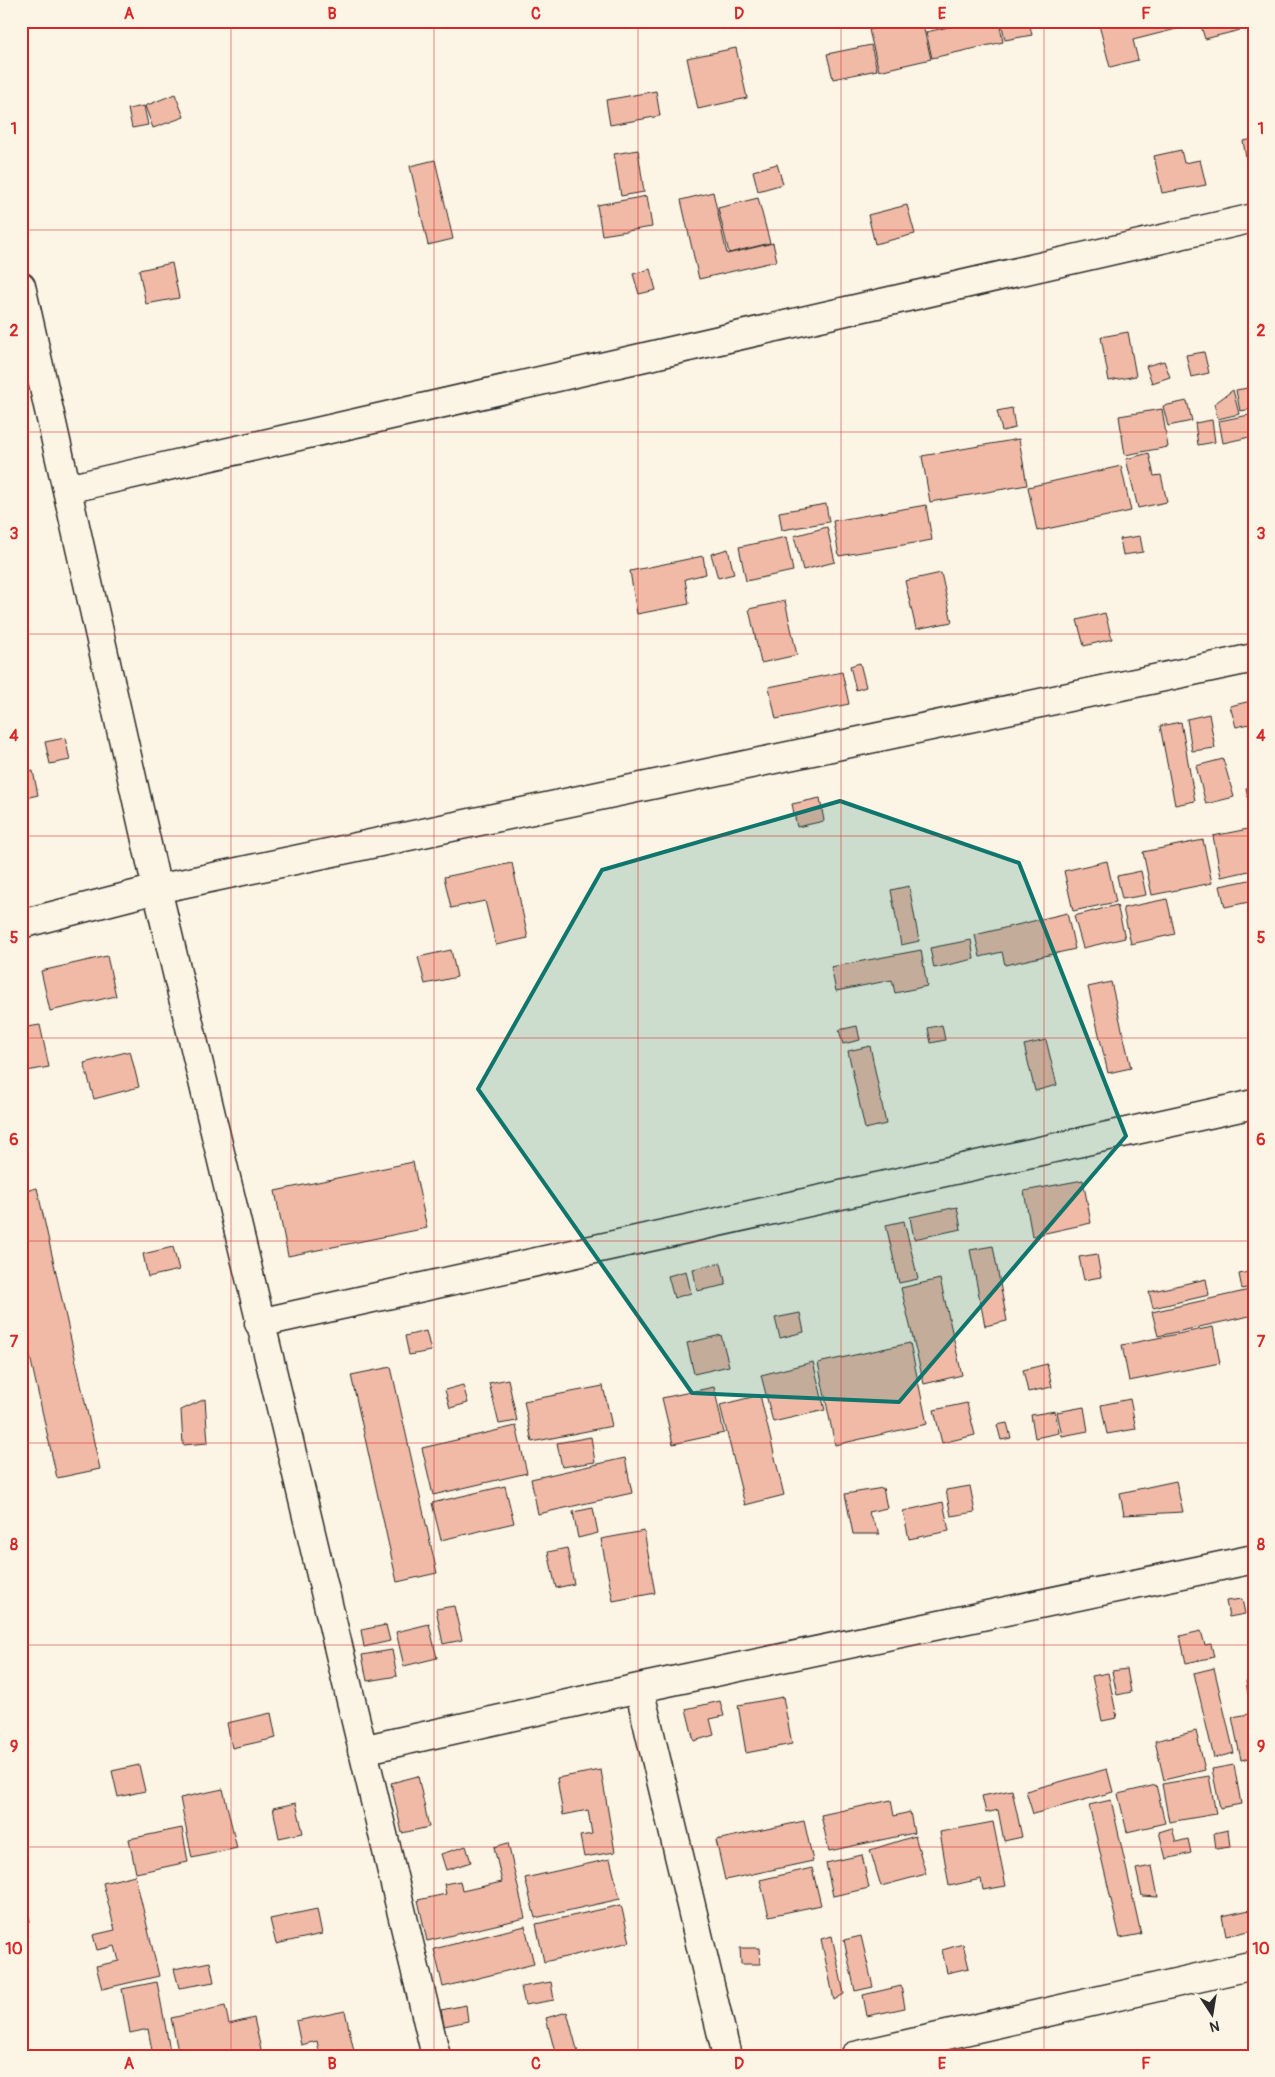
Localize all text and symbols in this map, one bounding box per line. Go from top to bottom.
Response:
text: A [124,4,135,24]
text: B [327,4,337,24]
text: C [531,4,541,24]
text: D [734,4,744,24]
text: E [938,4,947,24]
text: F [1141,4,1151,24]
text: 1 [11,119,17,139]
text: 1 [1258,119,1264,139]
text: 2 [10,321,19,341]
text: 2 [1257,321,1266,341]
text: 3 [10,524,19,544]
text: 3 [1257,524,1266,544]
text: 4 [9,726,19,746]
text: 4 [1256,726,1266,746]
text: 5 [10,928,19,948]
text: 5 [1257,928,1266,948]
text: 6 [9,1130,19,1150]
text: 6 [1256,1130,1266,1150]
text: 7 [10,1332,19,1352]
text: 7 [1257,1332,1266,1352]
text: 8 [10,1535,18,1555]
text: 8 [1257,1535,1265,1555]
text: 9 [10,1737,18,1757]
text: 9 [1257,1737,1265,1757]
text: 10 [5,1939,23,1959]
text: 10 [1252,1939,1270,1959]
north arrow [1188,1990,1238,2040]
text: N [1208,2017,1221,2036]
text: A [124,2054,135,2074]
text: B [327,2054,337,2074]
text: C [531,2054,541,2074]
text: D [734,2054,744,2074]
text: E [938,2054,947,2074]
text: F [1141,2054,1151,2074]

